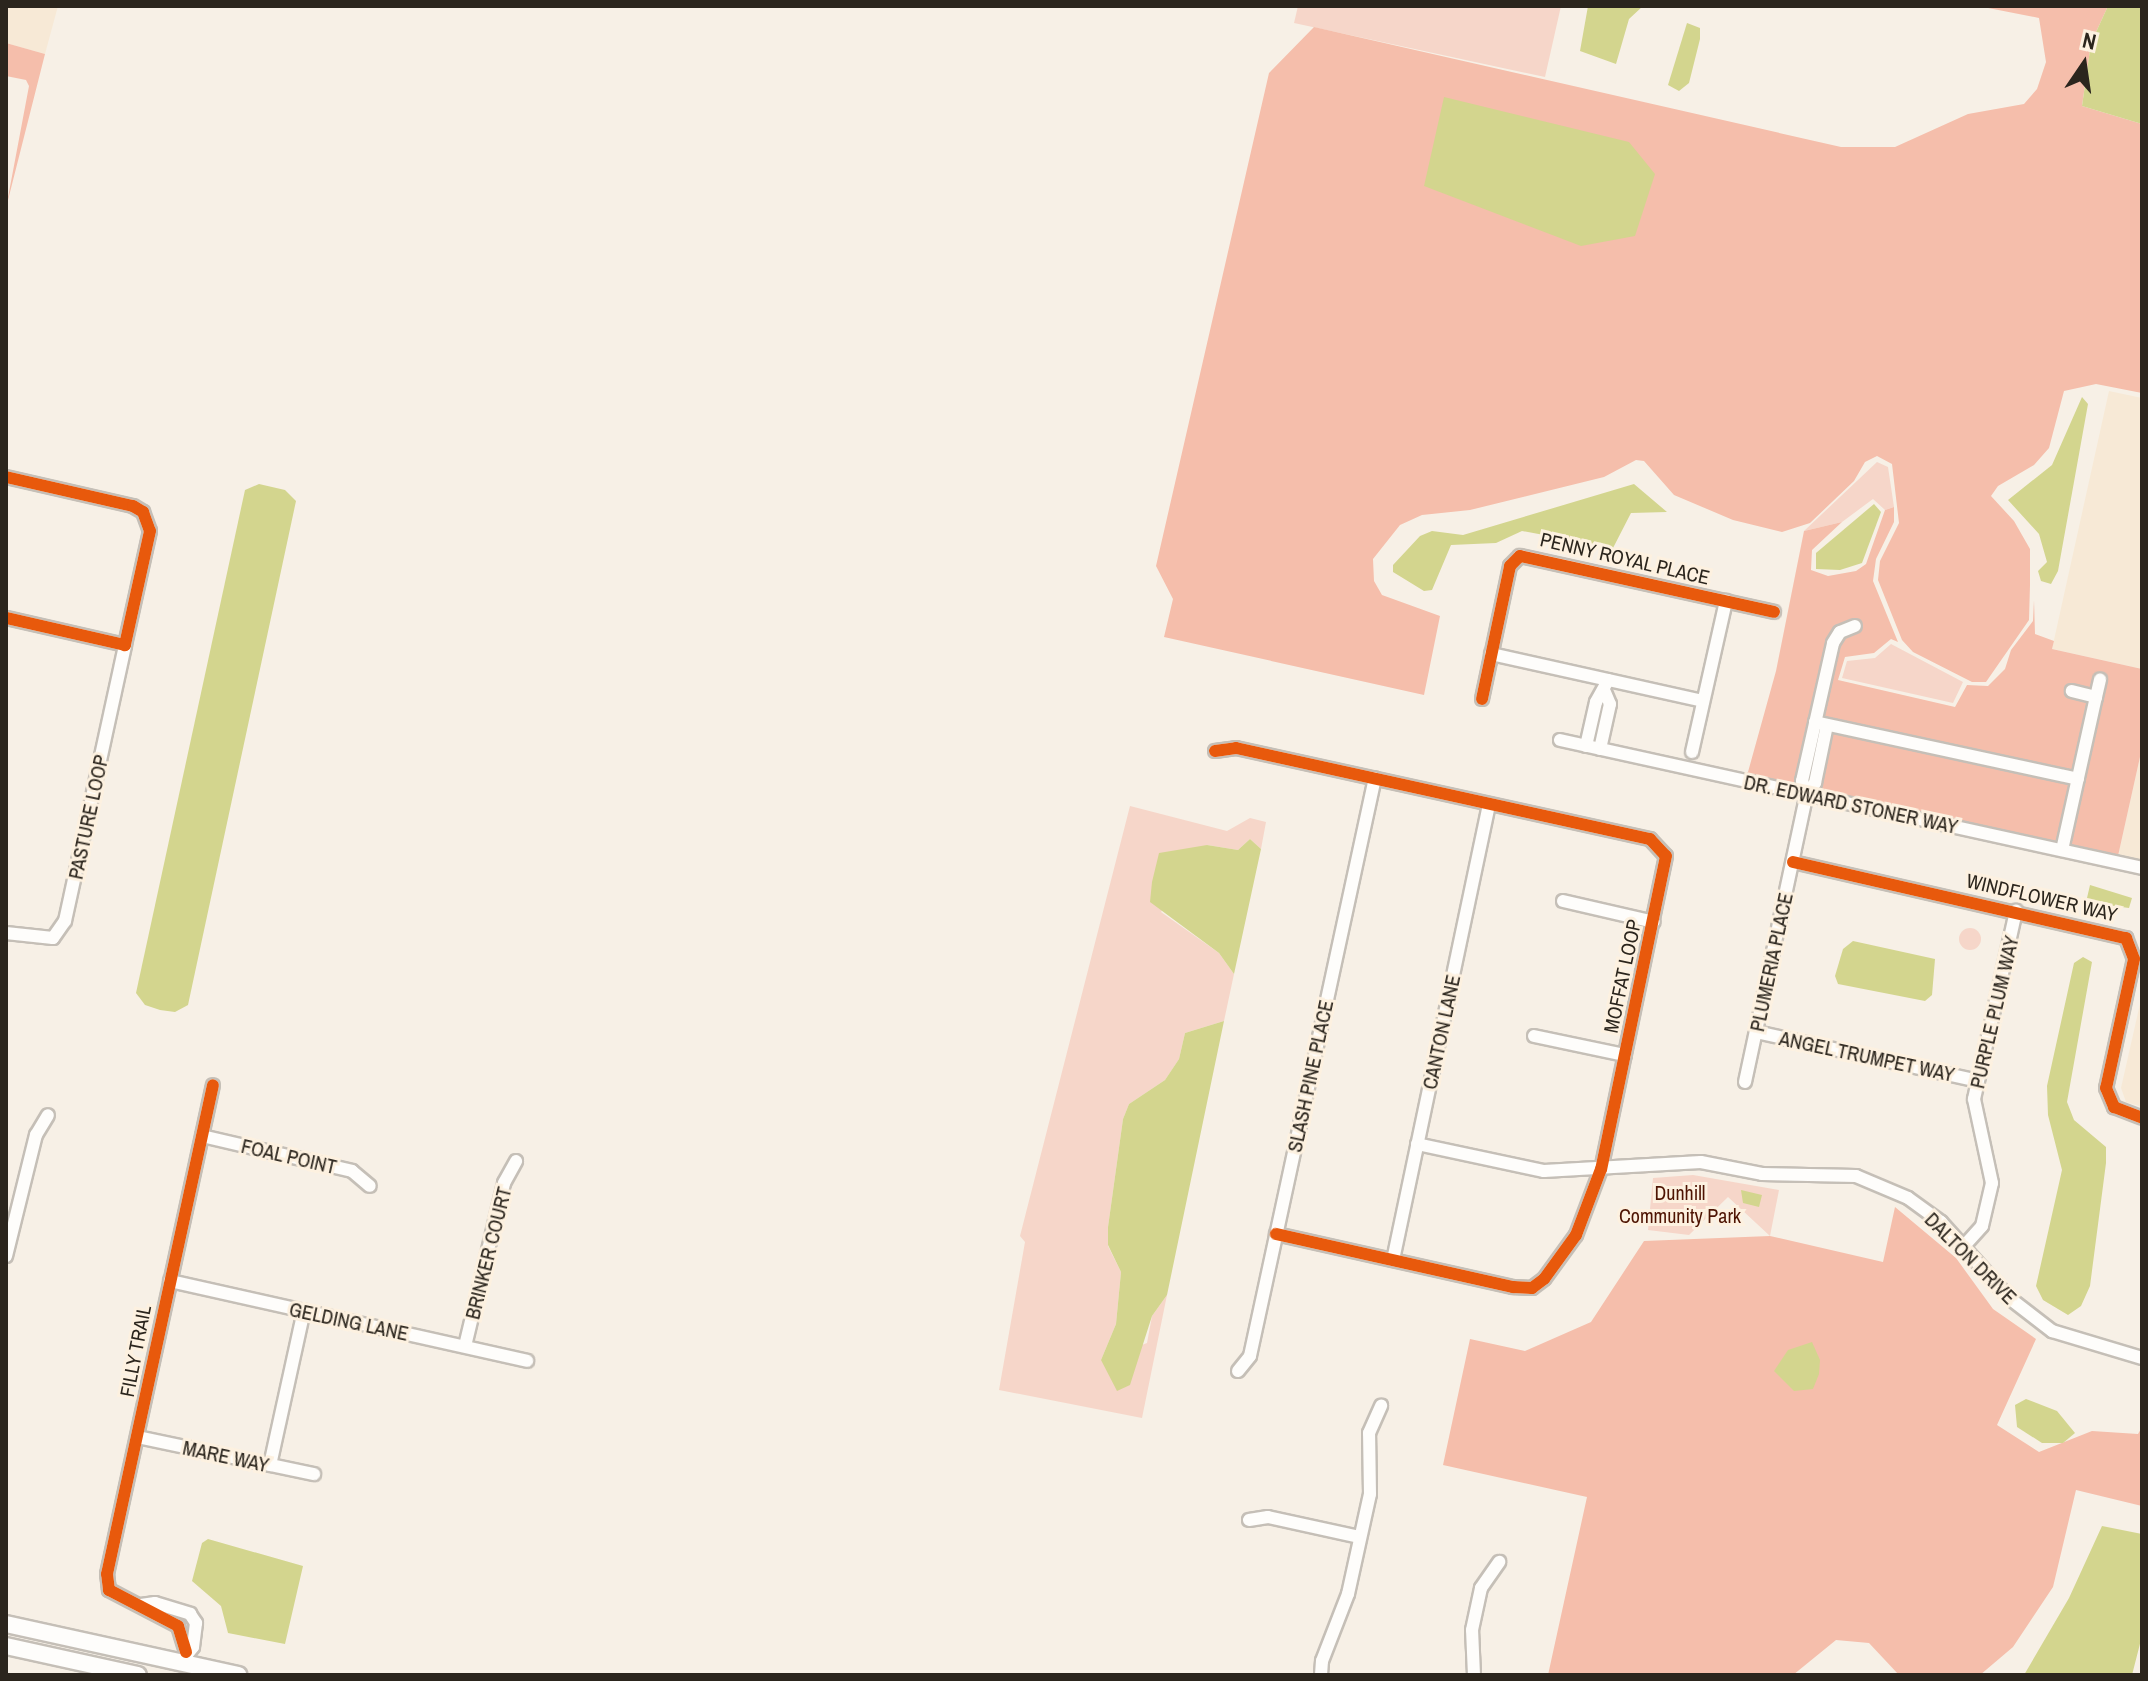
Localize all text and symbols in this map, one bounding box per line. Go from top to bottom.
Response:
north arrow [2044,24,2124,104]
text: N [2080,25,2099,57]
street label: PENNY ROYAL PLACE [1538,527,1712,589]
street label: PASTURE LOOP [63,753,113,881]
street label: DR. EDWARD STONER WAY [1742,770,1960,838]
street label: WINDFLOWER WAY [1964,868,2120,926]
street label: PLUMERIA PLACE [1744,890,1798,1034]
street label: MOFFAT LOOP [1598,917,1646,1035]
street label: PURPLE PLUM WAY [1965,933,2023,1091]
street label: CANTON LANE [1417,973,1465,1091]
street label: SLASH PINE PLACE [1282,998,1338,1154]
street label: ANGEL TRUMPET WAY [1777,1026,1957,1086]
street label: FOAL POINT [239,1133,339,1179]
park label: Dunhill Community Park [1619,1181,1741,1228]
street label: BRINKER COURT [460,1184,516,1322]
street label: DALTON DRIVE [1920,1207,2022,1309]
street label: GELDING LANE [287,1297,411,1345]
street label: FILLY TRAIL [114,1303,156,1399]
street label: MARE WAY [181,1435,271,1477]

